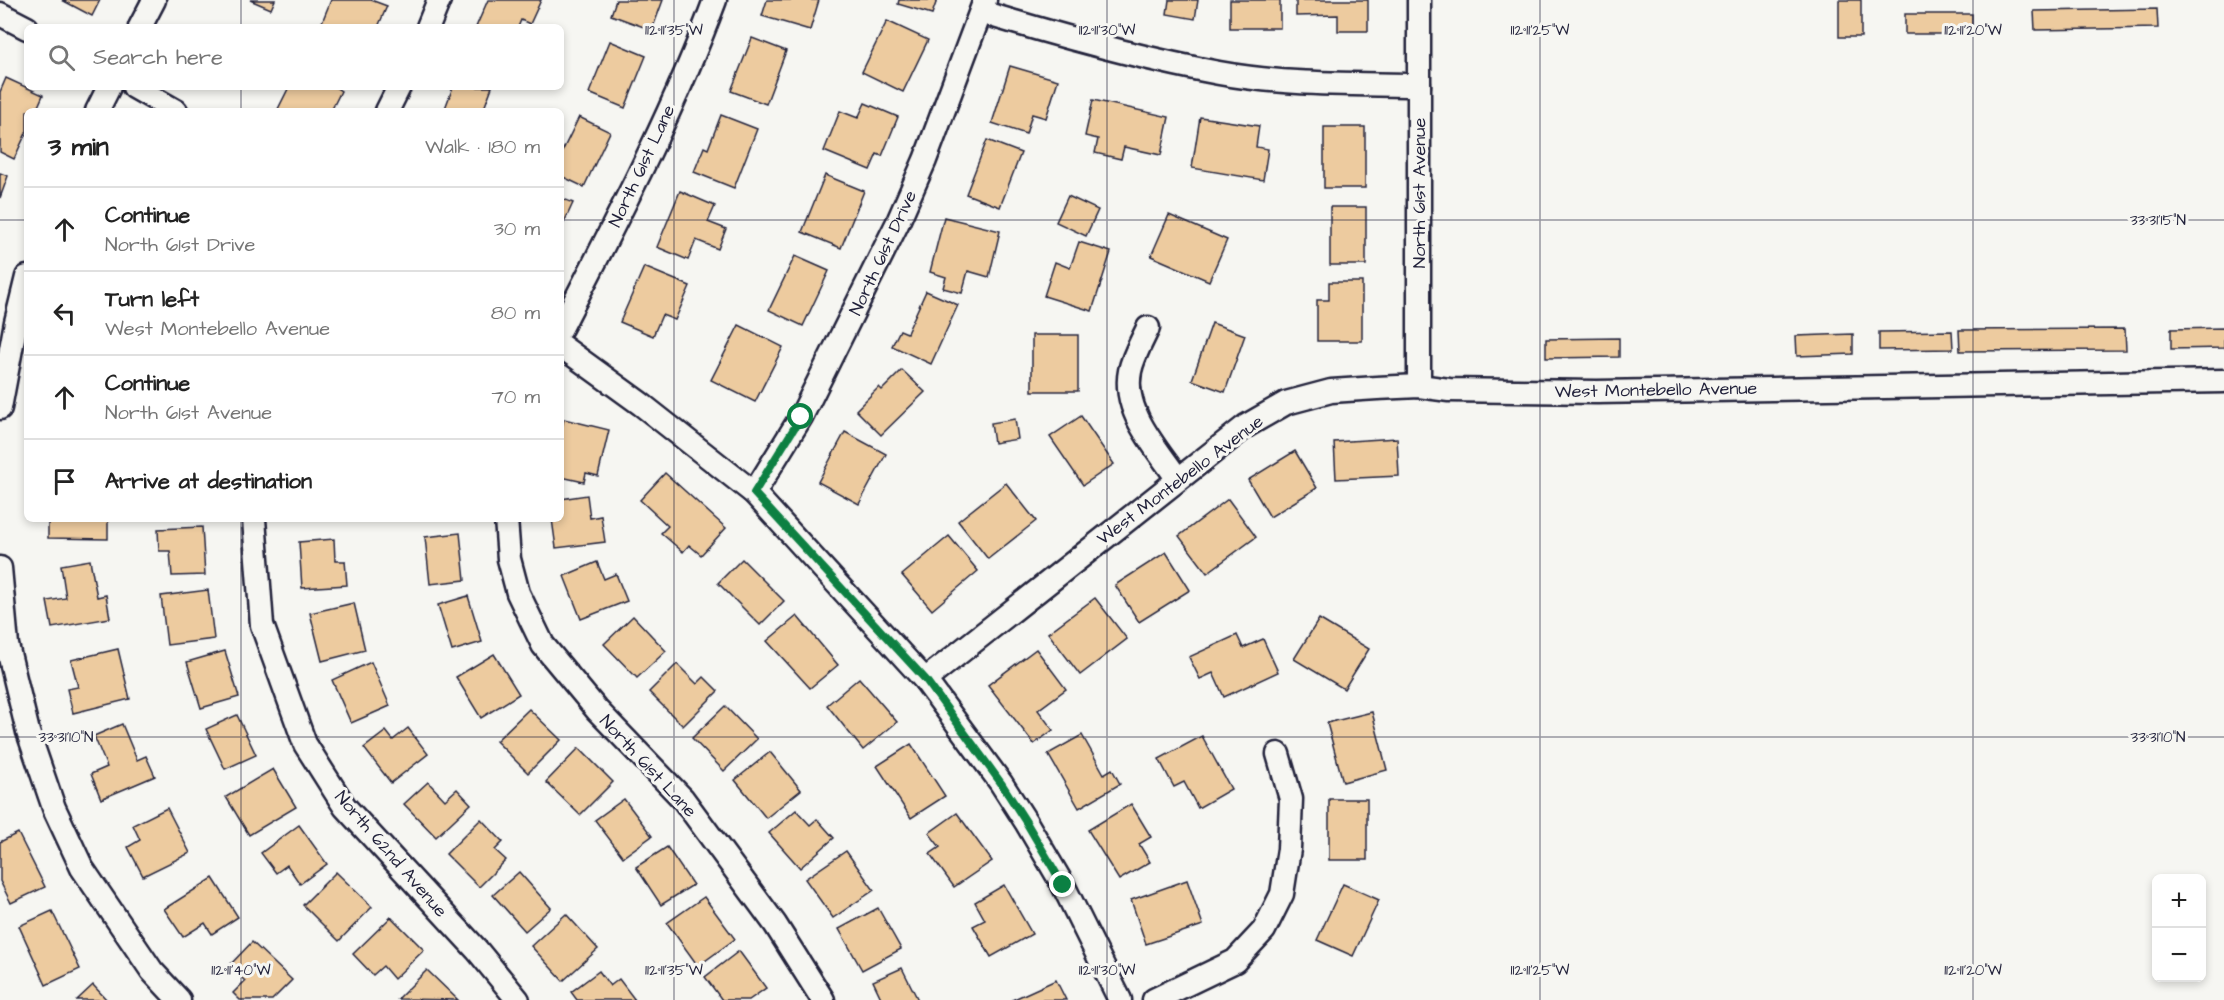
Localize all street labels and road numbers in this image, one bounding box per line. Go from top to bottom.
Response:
street label: North 61st Lane [603,101,681,231]
street label: North 61st Avenue [1407,118,1432,268]
street label: North 61st Drive [843,186,923,320]
street label: West Montebello Avenue [1555,376,1758,404]
street label: West Montebello Avenue [1092,409,1269,551]
street label: North 61st Lane [594,709,702,823]
street label: North 62nd Avenue [329,785,453,923]

